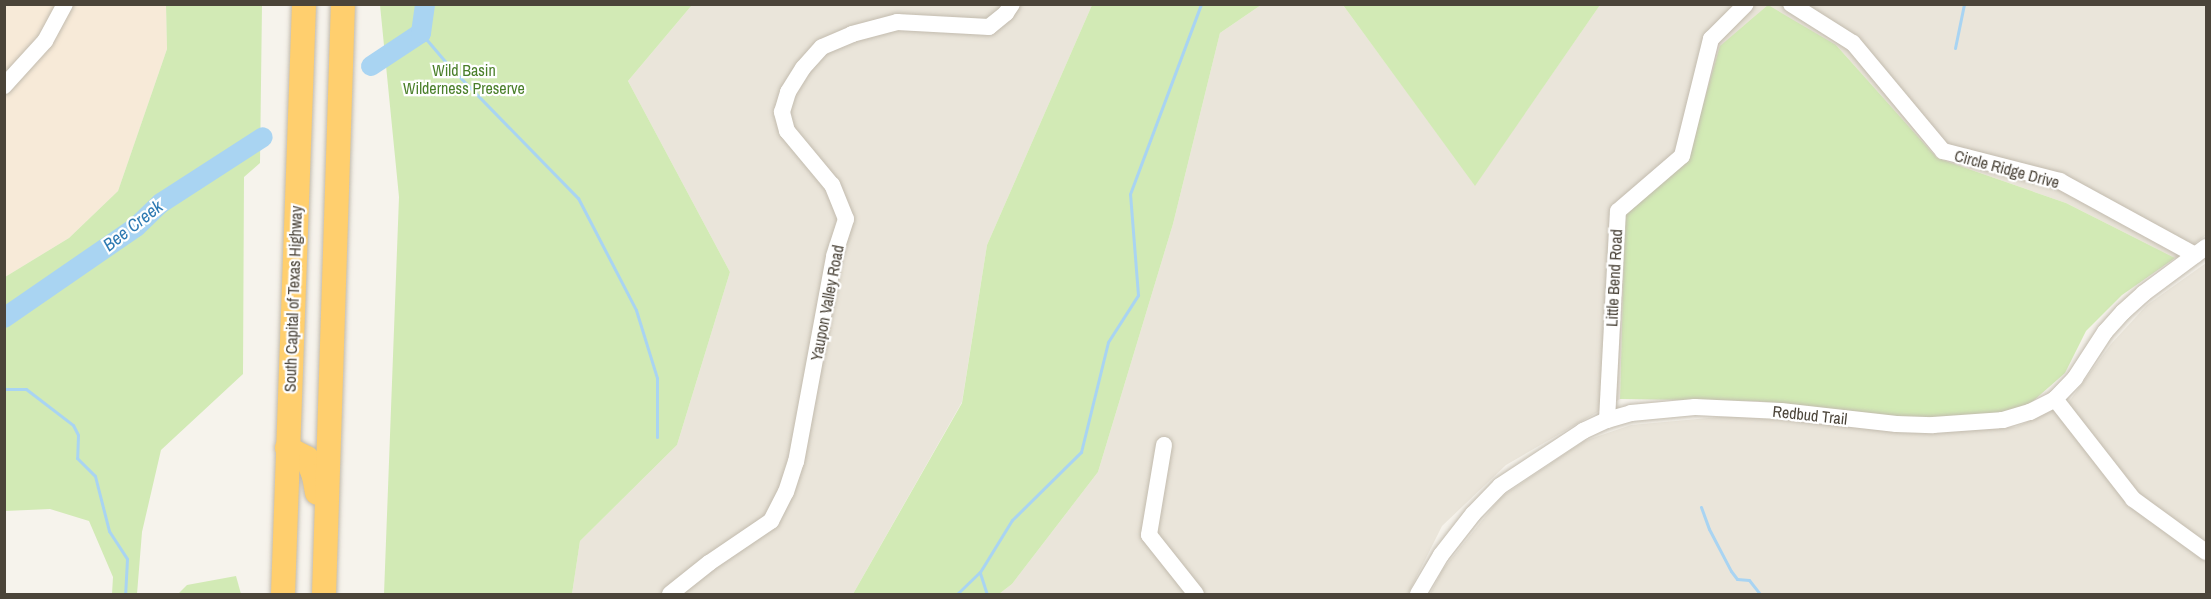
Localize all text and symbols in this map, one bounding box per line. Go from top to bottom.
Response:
park label: Wild Basin Wilderness Preserve [403,60,525,98]
street label: Circle Ridge Drive [1952,146,2062,192]
water label: Bee Creek [99,196,167,256]
street label: South Capital of Texas Highway [280,205,306,393]
street label: Little Bend Road [1602,229,1626,327]
street label: Yaupon Valley Road [806,243,848,363]
street label: Redbud Trail [1772,402,1848,428]

